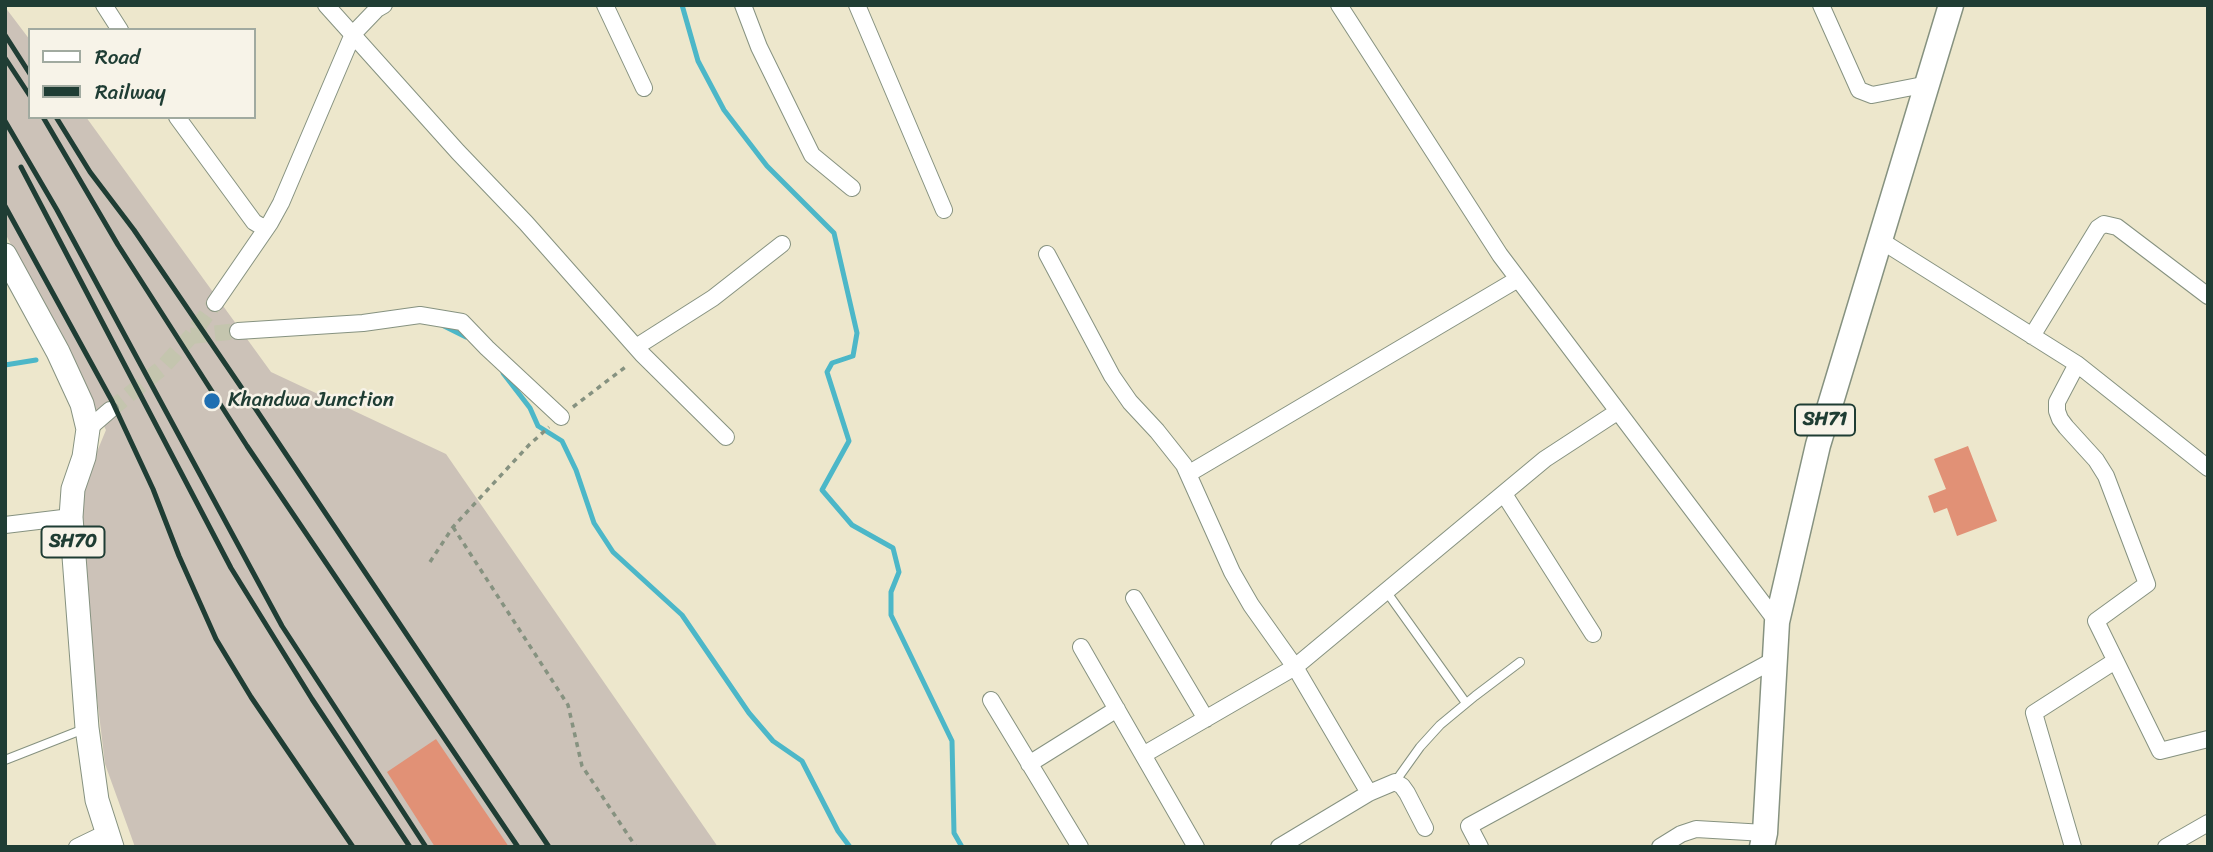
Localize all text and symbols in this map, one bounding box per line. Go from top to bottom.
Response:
legend [28,28,256,119]
text: Road [95,38,140,76]
text: Railway [95,73,166,111]
place label: Khandwa Junction [228,388,394,414]
marker: Khandwa Junction [202,391,222,411]
road number: SH71 [1795,404,1855,436]
road number: SH70 [42,526,104,558]

